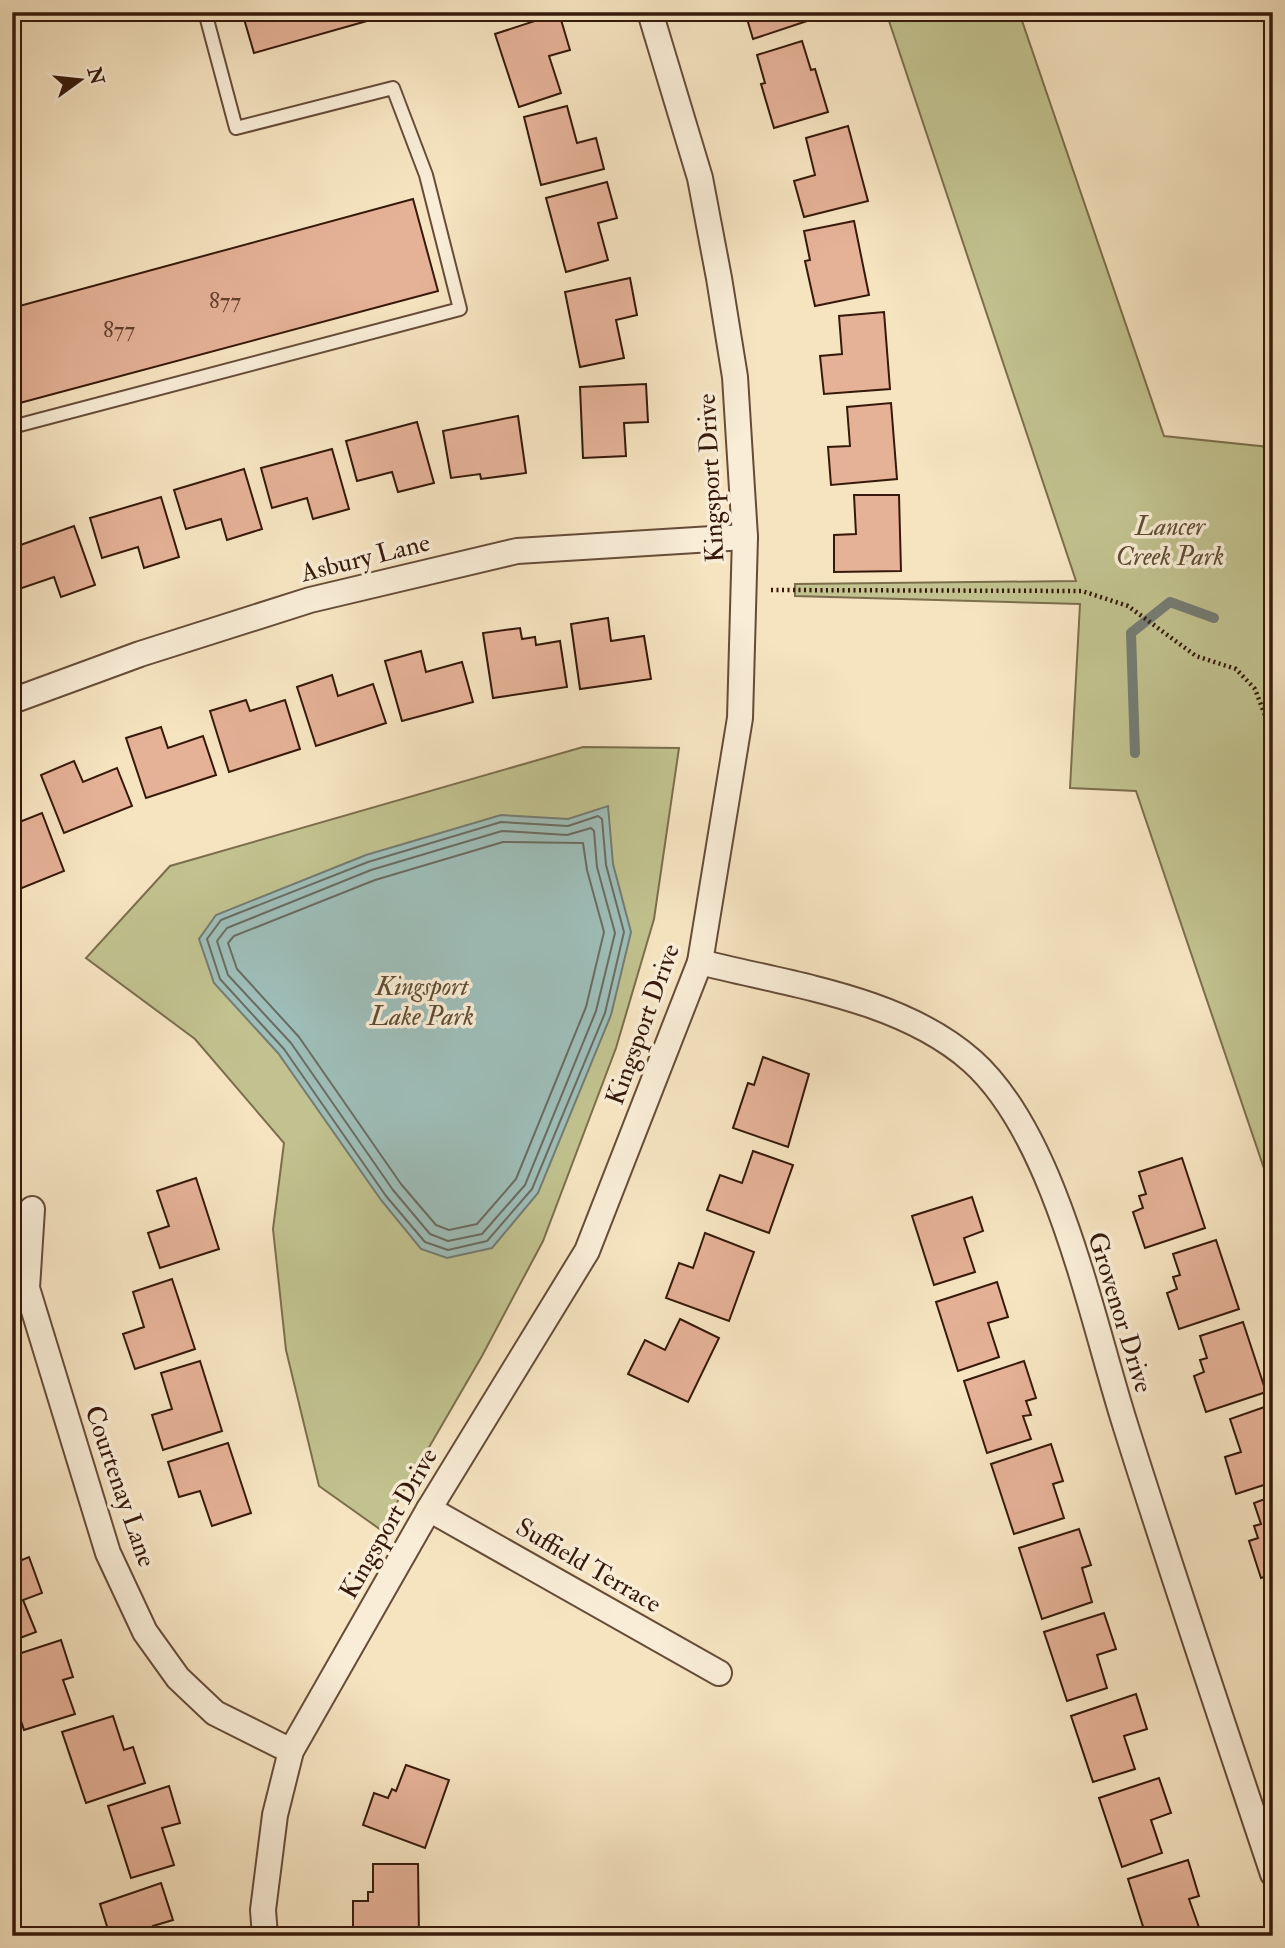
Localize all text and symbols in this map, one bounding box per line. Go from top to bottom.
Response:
north arrow [46,46,116,116]
text: N [81,64,110,88]
house number: 877 [209,286,241,315]
house number: 877 [103,315,135,344]
street label: Kingsport Drive [691,393,732,563]
park label: Lancer Creek Park [1116,511,1224,573]
street label: Asbury Lane [296,526,433,590]
street label: Kingsport Drive [599,939,688,1110]
park label: Kingsport Lake Park [369,971,474,1033]
street label: Grovenor Drive [1080,1228,1160,1397]
street label: Courtenay Lane [77,1401,163,1571]
street label: Kingsport Drive [333,1442,446,1605]
street label: Suffield Terrace [510,1511,667,1620]

